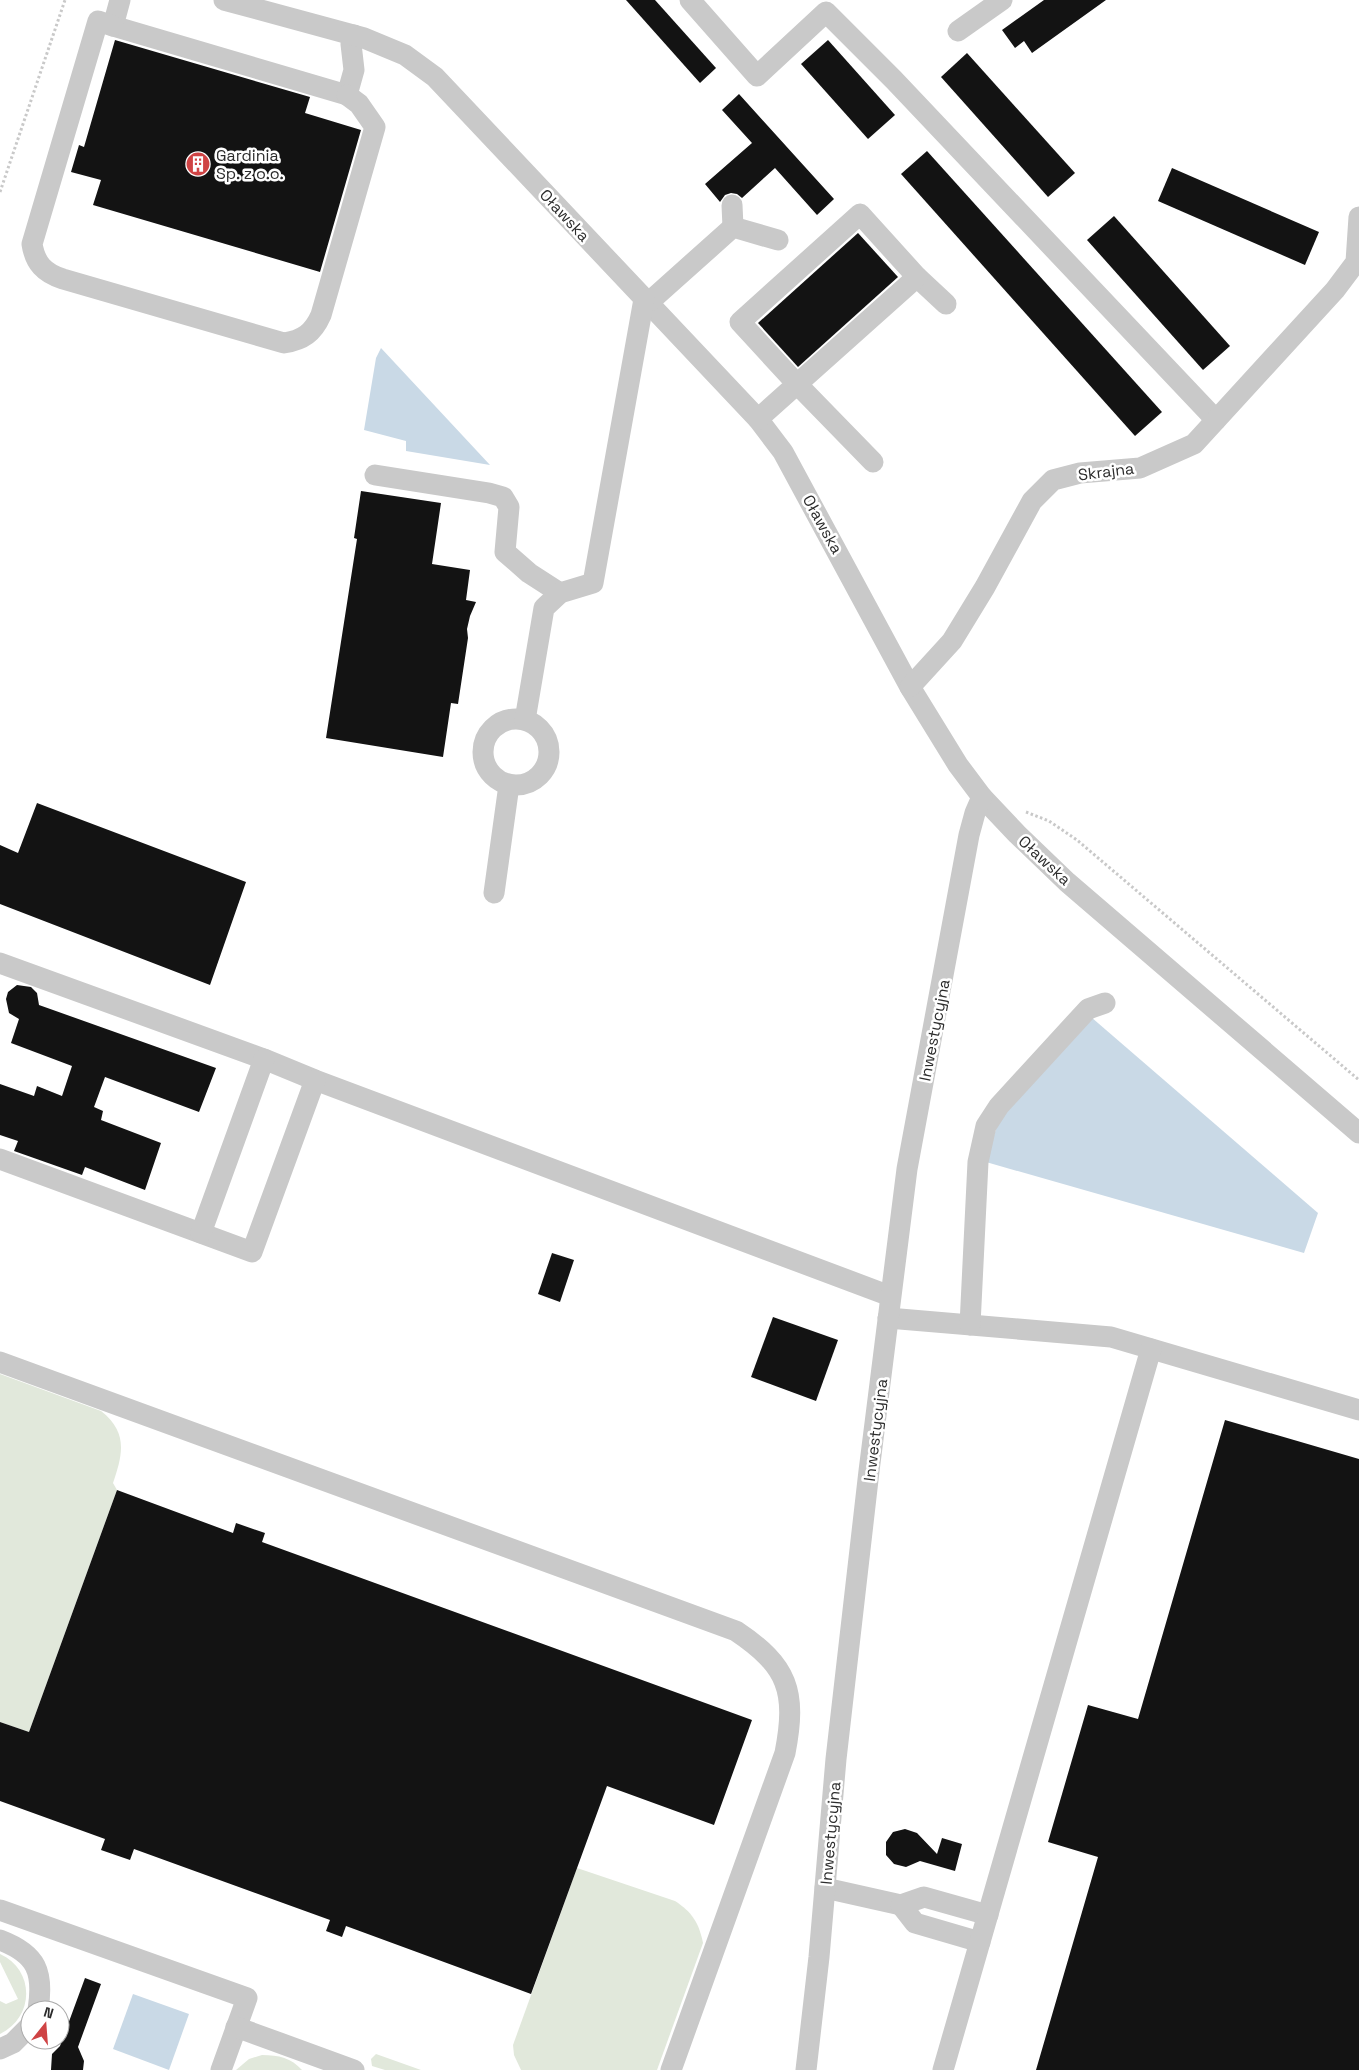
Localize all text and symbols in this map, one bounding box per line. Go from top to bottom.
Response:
place label: Gardinia Sp. z o.o. [216,145,284,184]
building icon: Gardinia Sp. z o.o. [185,151,211,177]
street label: Oławska [535,185,594,246]
street label: Skrajna [1077,458,1135,485]
street label: Oławska [798,491,847,558]
street label: Oławska [1014,831,1075,890]
street label: Inwestycyjna [914,977,955,1083]
street label: Inwestycyjna [859,1377,892,1483]
street label: Inwestycyjna [816,1781,845,1886]
north arrow [20,2000,70,2050]
text: N [42,2003,56,2023]

